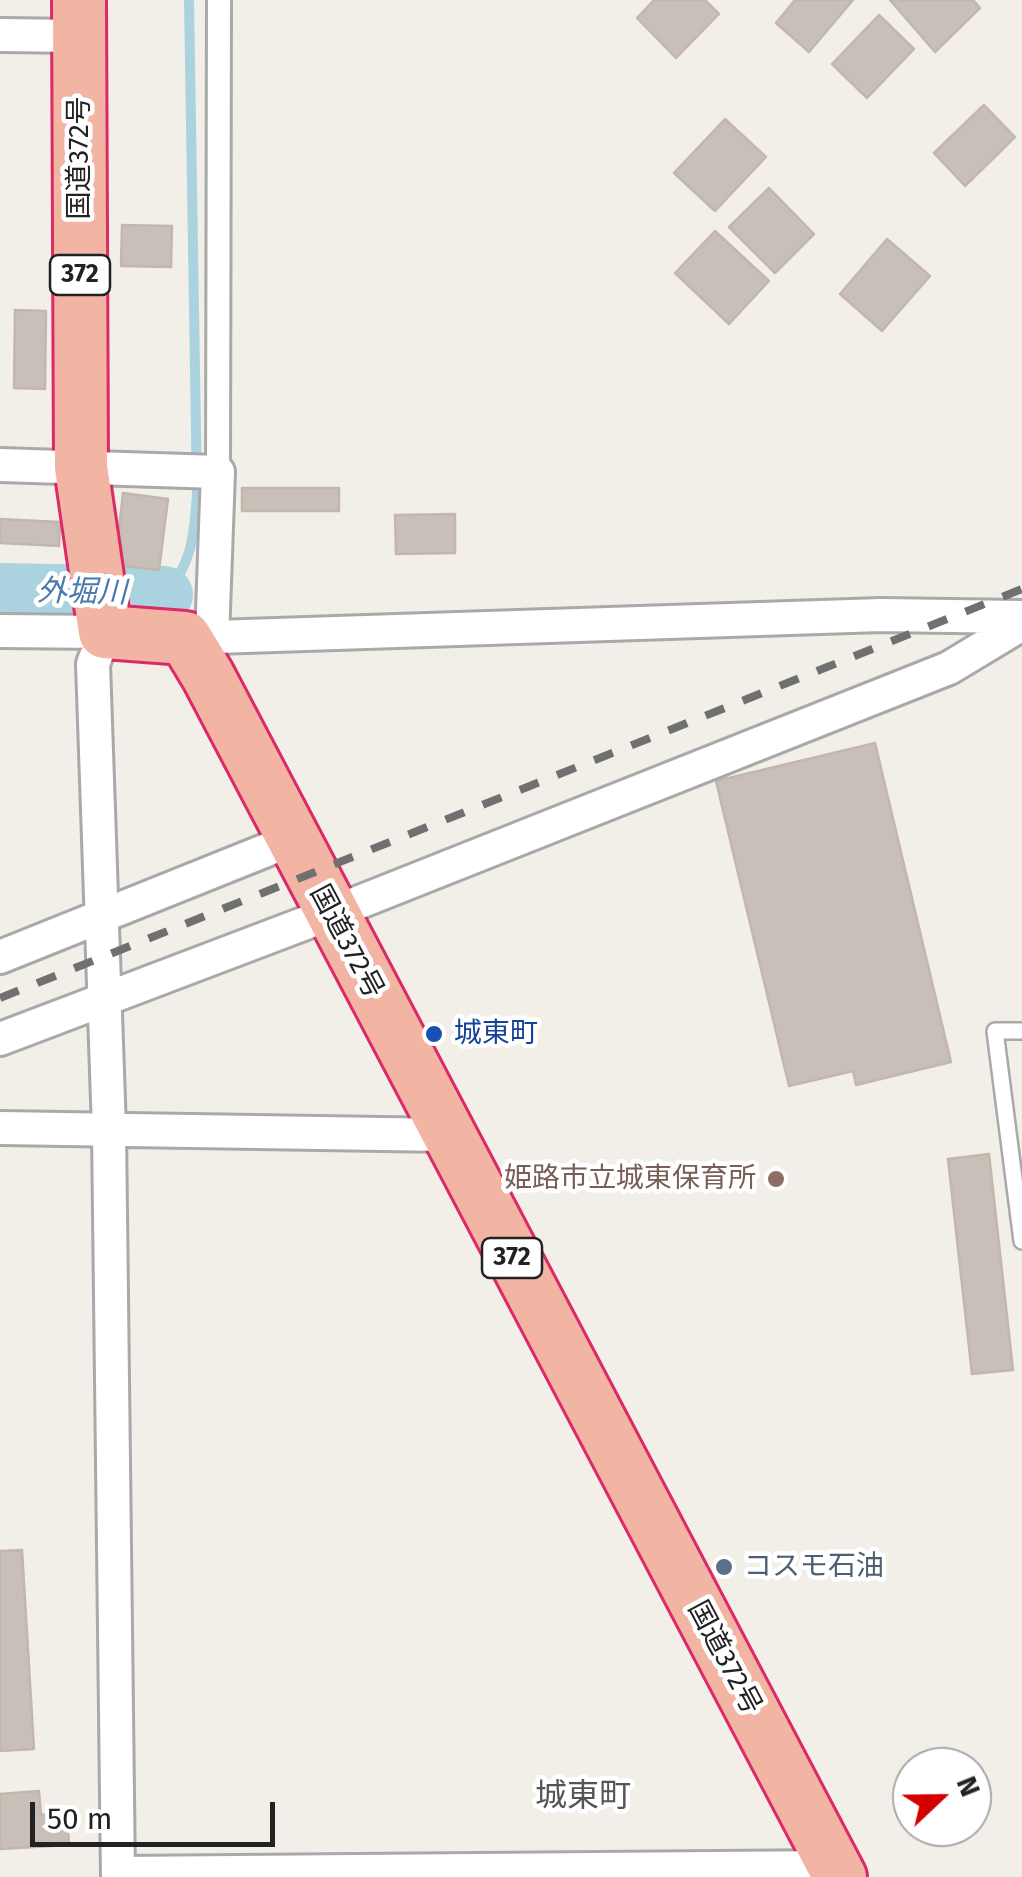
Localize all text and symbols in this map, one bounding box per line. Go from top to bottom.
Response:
street label: 国道372号 [63,96,97,220]
road number: 372 [50,255,110,295]
water label: 外堀川 [37,574,127,612]
street label: 国道372号 [302,880,390,1004]
place label: 城東町 [454,1017,538,1051]
marker: 城東町 [423,1023,445,1045]
place label: 姫路市立城東保育所 [504,1162,756,1196]
marker: 姫路市立城東保育所 [765,1168,787,1190]
road number: 372 [482,1238,542,1278]
place label: コスモ石油 [744,1550,884,1584]
marker: コスモ石油 [713,1556,735,1578]
street label: 国道372号 [680,1596,768,1720]
north arrow [892,1747,992,1847]
text: N [950,1772,987,1801]
district label: 城東町 [535,1778,631,1816]
scale bar [35,1782,280,1844]
text: 50 m [47,1801,112,1837]

